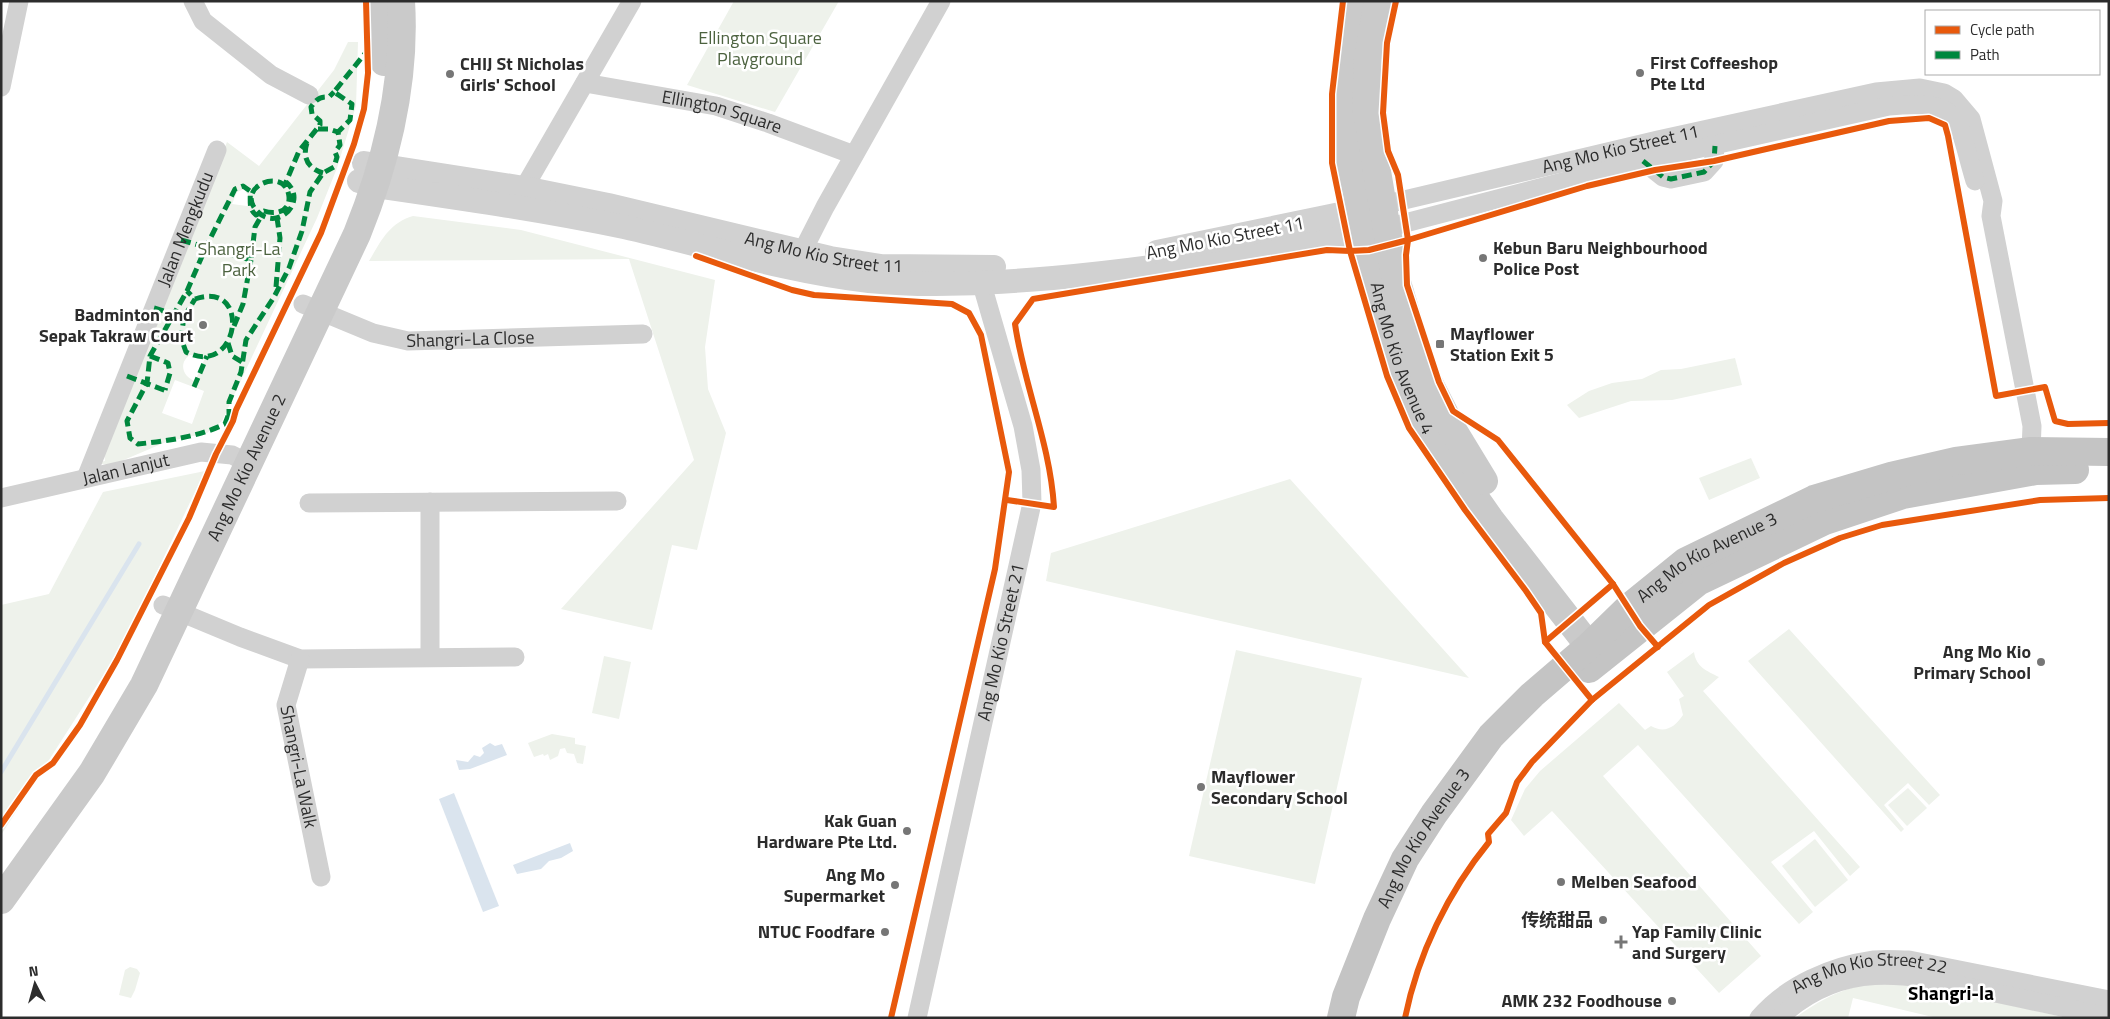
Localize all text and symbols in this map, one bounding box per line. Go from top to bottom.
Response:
legend [1925,10,2100,75]
text: Cycle path [1970,18,2035,41]
park label: Ellington Square Playground [698,24,822,72]
text: Path [1970,43,2000,66]
place label: First Coffeeshop Pte Ltd [1650,49,1778,97]
place label: CHIJ St Nicholas Girls' School [460,50,584,98]
marker: First Coffeeshop Pte Ltd [1634,67,1646,79]
marker: CHIJ St Nicholas Girls' School [444,68,456,80]
street label: Ellington Square [660,83,786,140]
street label: Ang Mo Kio Street 11 [1539,117,1701,180]
street label: Jalan Mengkudu [150,168,220,290]
street label: Ang Mo Kio Street 11 [1144,209,1306,266]
street label: Ang Mo Kio Street 11 [742,224,903,279]
place label: Kebun Baru Neighbourhood Police Post [1493,234,1708,282]
park label: Shangri-La Park [197,235,281,283]
marker: Kebun Baru Neighbourhood Police Post [1477,252,1489,264]
street label: Ang Mo Kio Avenue 4 [1364,279,1442,439]
place label: Badminton and Sepak Takraw Court [39,301,193,349]
marker: Badminton and Sepak Takraw Court [197,319,209,331]
place label: Mayflower Station Exit 5 [1450,320,1554,368]
street label: Shangri-La Close [406,323,535,354]
marker: Mayflower Station Exit 5 [1434,338,1446,350]
street label: Ang Mo Kio Avenue 2 [200,389,293,545]
street label: Jalan Lanjut [80,446,172,492]
street label: Ang Mo Kio Avenue 3 [1630,505,1782,609]
street label: Ang Mo Kio Street 21 [970,561,1031,723]
place label: Ang Mo Kio Primary School [1913,638,2031,686]
marker: Ang Mo Kio Primary School [2035,656,2047,668]
street label: Shangri-La Walk [273,703,325,831]
street label: Ang Mo Kio Avenue 3 [1370,762,1476,912]
place label: Mayflower Secondary School [1211,763,1348,811]
marker: Mayflower Secondary School [1195,781,1207,793]
place label: Kak Guan Hardware Pte Ltd. [756,807,897,855]
marker: Kak Guan Hardware Pte Ltd. [901,825,913,837]
place label: Ang Mo Supermarket [784,861,885,909]
place label: Melben Seafood [1571,868,1697,895]
marker: Melben Seafood [1555,876,1567,888]
marker: Ang Mo Supermarket [889,879,901,891]
place label: 传统甜品 [1521,906,1593,933]
marker: 传统甜品 [1597,914,1609,926]
place label: NTUC Foodfare [758,918,875,945]
place label: Yap Family Clinic and Surgery [1632,918,1762,966]
marker: NTUC Foodfare [879,926,891,938]
marker: Yap Family Clinic and Surgery [1614,935,1628,949]
street label: Ang Mo Kio Street 22 [1786,945,1950,1000]
north arrow [10,959,60,1009]
text: N [28,960,40,982]
district label: Shangri-la [1908,978,1994,1007]
place label: AMK 232 Foodhouse [1501,987,1662,1014]
marker: AMK 232 Foodhouse [1666,995,1678,1007]

